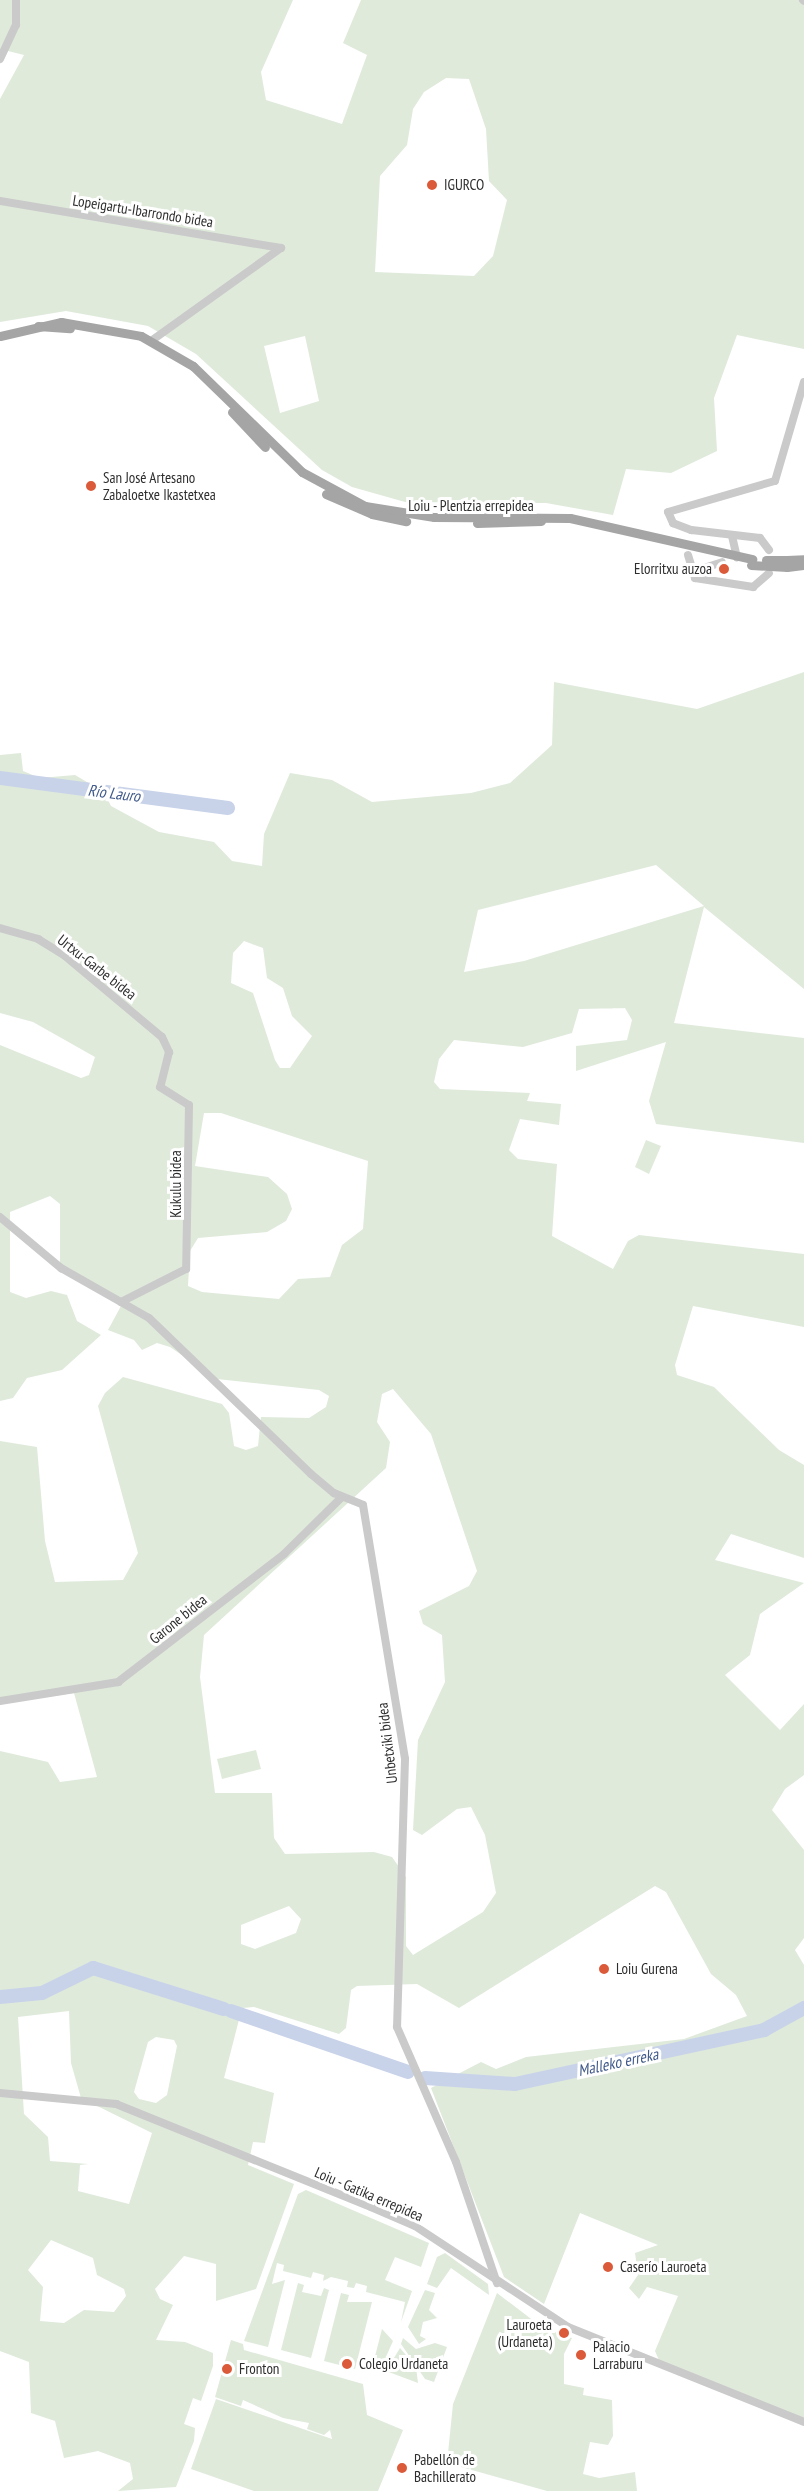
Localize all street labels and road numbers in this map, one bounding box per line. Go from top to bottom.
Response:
street label: Lopeigartu-Ibarrondo bidea [72,191,214,231]
street label: Loiu - Plentzia errepidea [408,497,534,515]
street label: Urtxu-Garbe bidea [54,931,140,1003]
street label: Kukulu bidea [167,1150,185,1218]
street label: Garone bidea [146,1590,210,1648]
street label: Unbetxiki bidea [373,1702,401,1784]
street label: Loiu - Gatika errepidea [311,2163,427,2225]

